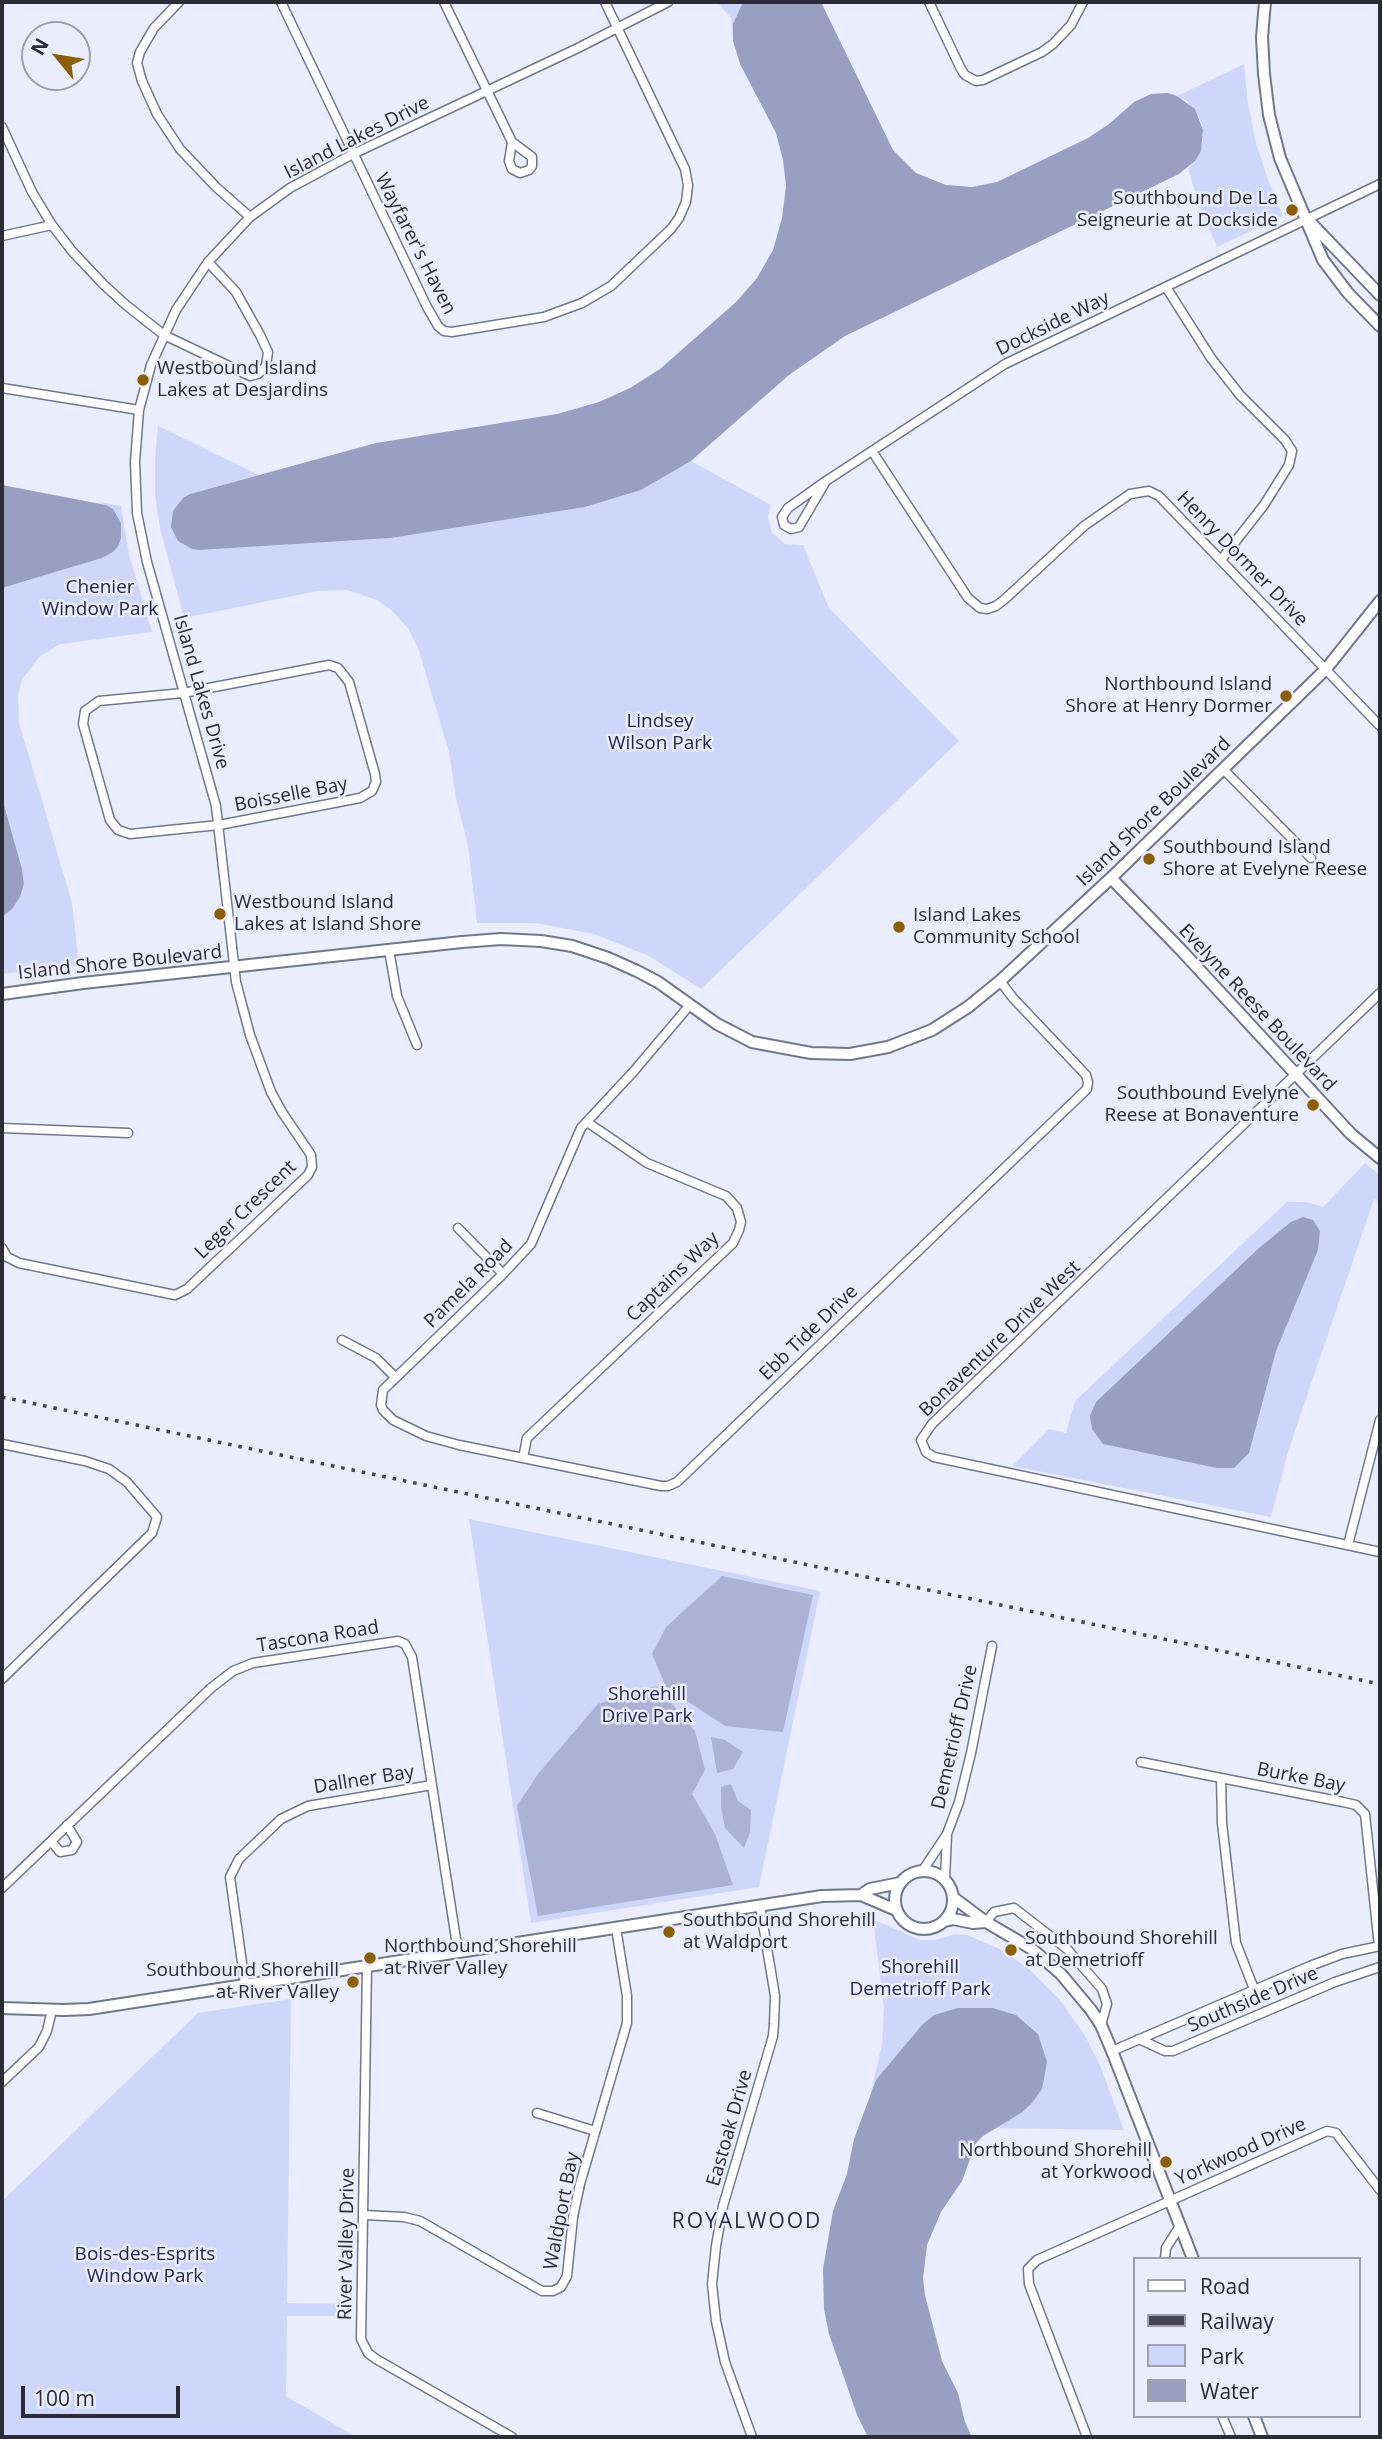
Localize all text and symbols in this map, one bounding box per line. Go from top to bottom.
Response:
north arrow [21,21,91,91]
text: N [24,33,55,60]
street label: Island Lakes Drive [281,92,433,184]
street label: Wayfarer's Haven [370,170,460,318]
place label: Southbound De La Seigneurie at Dockside [1077,188,1278,232]
marker: Southbound De La Seigneurie at Dockside [1284,202,1300,218]
street label: Dockside Way [993,287,1113,361]
place label: Westbound Island Lakes at Desjardins [157,358,328,402]
marker: Westbound Island Lakes at Desjardins [135,372,151,388]
street label: Henry Dormer Drive [1172,487,1312,631]
park label: Chenier Window Park [42,577,158,621]
street label: Island Lakes Drive [168,612,234,772]
place label: Northbound Island Shore at Henry Dormer [1065,674,1272,718]
marker: Northbound Island Shore at Henry Dormer [1278,688,1294,704]
park label: Lindsey Wilson Park [608,711,712,755]
street label: Island Shore Boulevard [1072,733,1236,891]
street label: Boisselle Bay [232,773,350,817]
place label: Southbound Island Shore at Evelyne Reese [1163,837,1367,881]
marker: Southbound Island Shore at Evelyne Reese [1141,851,1157,867]
place label: Westbound Island Lakes at Island Shore [234,892,421,936]
place label: Island Lakes Community School [913,905,1080,949]
marker: Westbound Island Lakes at Island Shore [212,906,228,922]
marker: Island Lakes Community School [891,919,907,935]
street label: Evelyne Reese Boulevard [1174,920,1340,1096]
street label: Island Shore Boulevard [17,941,223,985]
place label: Southbound Evelyne Reese at Bonaventure [1104,1083,1299,1127]
marker: Southbound Evelyne Reese at Bonaventure [1305,1097,1321,1113]
street label: Leger Crescent [191,1156,301,1264]
street label: Captains Way [622,1227,724,1327]
street label: Pamela Road [420,1235,518,1333]
street label: Bonaventure Drive West [915,1256,1085,1422]
street label: Ebb Tide Drive [755,1280,863,1386]
street label: Tascona Road [255,1616,381,1658]
street label: Demetrioff Drive [927,1662,983,1812]
park label: Shorehill Drive Park [601,1684,693,1728]
street label: Burke Bay [1255,1758,1347,1798]
street label: Dallner Bay [312,1761,416,1799]
place label: Southbound Shorehill at Waldport [683,1910,876,1954]
marker: Southbound Shorehill at Waldport [661,1924,677,1940]
place label: Southbound Shorehill at Demetrioff [1025,1928,1218,1972]
place label: Northbound Shorehill at River Valley [384,1936,577,1980]
marker: Southbound Shorehill at Demetrioff [1003,1942,1019,1958]
marker: Northbound Shorehill at River Valley [362,1950,378,1966]
park label: Shorehill Demetrioff Park [850,1957,990,2001]
place label: Southbound Shorehill at River Valley [146,1960,339,2004]
street label: Southside Drive [1184,1962,1322,2038]
marker: Southbound Shorehill at River Valley [345,1974,361,1990]
street label: Eastoak Drive [702,2067,758,2189]
street label: Yorkwood Drive [1172,2113,1310,2191]
place label: Northbound Shorehill at Yorkwood [959,2140,1152,2184]
street label: Waldport Bay [539,2150,585,2272]
marker: Northbound Shorehill at Yorkwood [1158,2154,1174,2170]
street label: River Valley Drive [334,2168,360,2320]
district label: ROYALWOOD [673,2209,821,2235]
park label: Bois-des-Esprits Window Park [75,2244,215,2288]
legend [1134,2257,1361,2418]
text: Road [1200,2272,1250,2300]
text: Railway [1200,2307,1274,2335]
text: Park [1200,2342,1244,2370]
scale bar [24,2372,184,2416]
text: Water [1200,2377,1259,2405]
text: 100 m [34,2384,95,2412]

